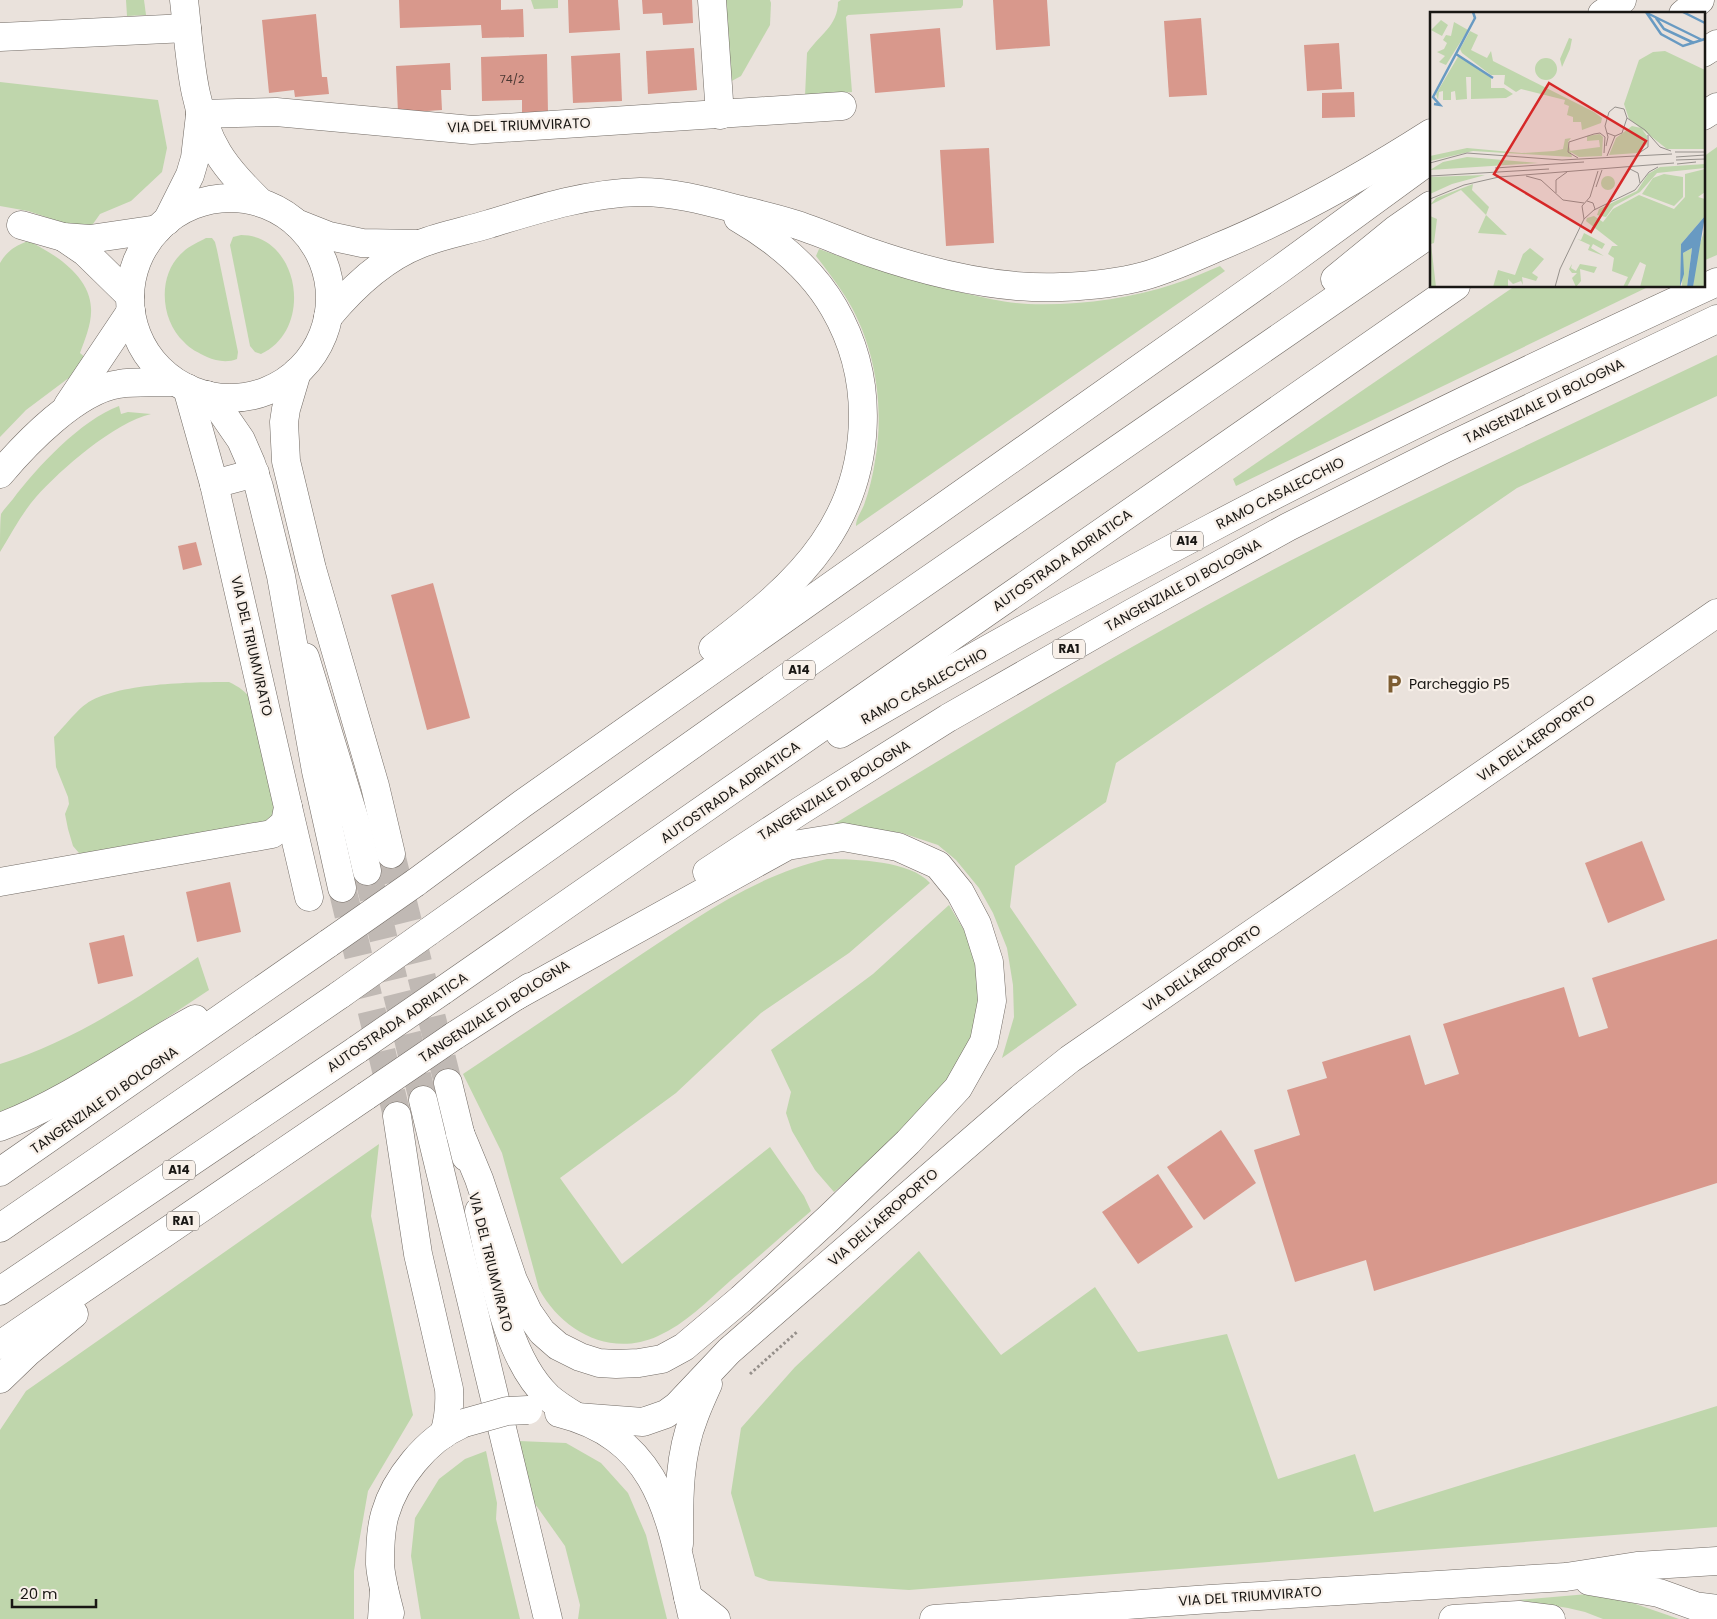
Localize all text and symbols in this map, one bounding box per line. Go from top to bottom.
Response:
inset map [1430,12,1704,288]
house number: 74/2 [500,71,524,87]
street label: VIA DEL TRIUMVIRATO [447,113,591,137]
street label: TANGENZIALE DI BOLOGNA [1460,353,1628,449]
street label: RAMO CASALECCHIO [1212,452,1348,534]
street label: AUTOSTRADA ADRIATICA [988,504,1136,616]
road number: A14 [1171,532,1203,550]
street label: TANGENZIALE DI BOLOGNA [1101,534,1265,636]
street label: VIA DEL TRIUMVIRATO [226,574,278,718]
road number: RA1 [1053,640,1085,659]
street label: RAMO CASALECCHIO [857,643,991,729]
road number: A14 [783,660,815,680]
parking icon: Parcheggio P5 [1383,673,1405,695]
place label: Parcheggio P5 [1409,674,1510,694]
street label: VIA DELL'AEROPORTO [1473,690,1599,786]
street label: TANGENZIALE DI BOLOGNA [754,735,914,845]
street label: AUTOSTRADA ADRIATICA [656,736,804,848]
street label: VIA DELL'AEROPORTO [1139,920,1265,1016]
street label: TANGENZIALE DI BOLOGNA [415,955,573,1067]
street label: AUTOSTRADA ADRIATICA [322,967,472,1077]
street label: TANGENZIALE DI BOLOGNA [26,1041,182,1159]
road number: A14 [163,1160,195,1180]
street label: VIA DELL'AEROPORTO [824,1164,942,1270]
street label: VIA DEL TRIUMVIRATO [464,1190,518,1334]
road number: RA1 [167,1212,199,1230]
scale bar [12,1576,96,1608]
street label: VIA DEL TRIUMVIRATO [1178,1581,1322,1611]
text: 20 m [20,1583,58,1604]

